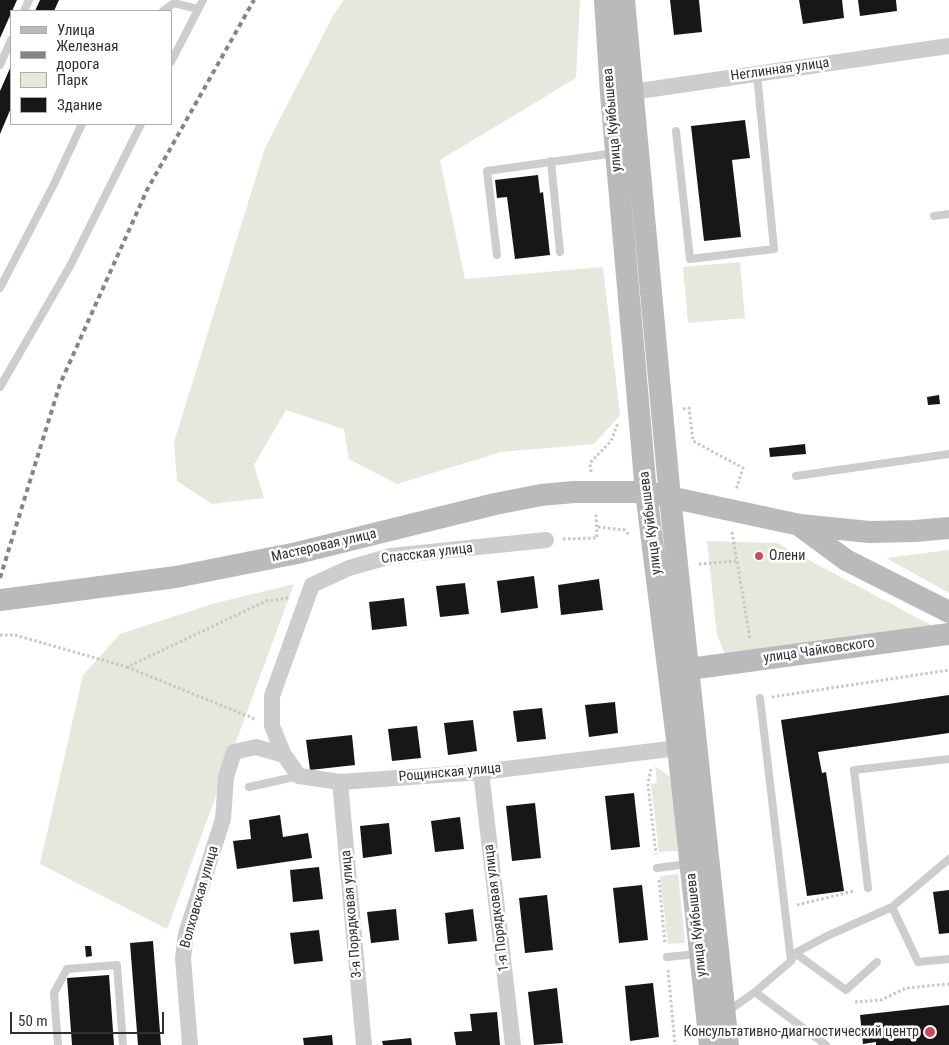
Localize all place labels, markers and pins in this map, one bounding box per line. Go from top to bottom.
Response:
place label: Олени [769,548,805,564]
marker: Олени [753,550,765,562]
place label: Консультативно-диагностический центр [684,1024,919,1040]
marker: Консультативно-диагностический центр [923,1025,937,1039]

